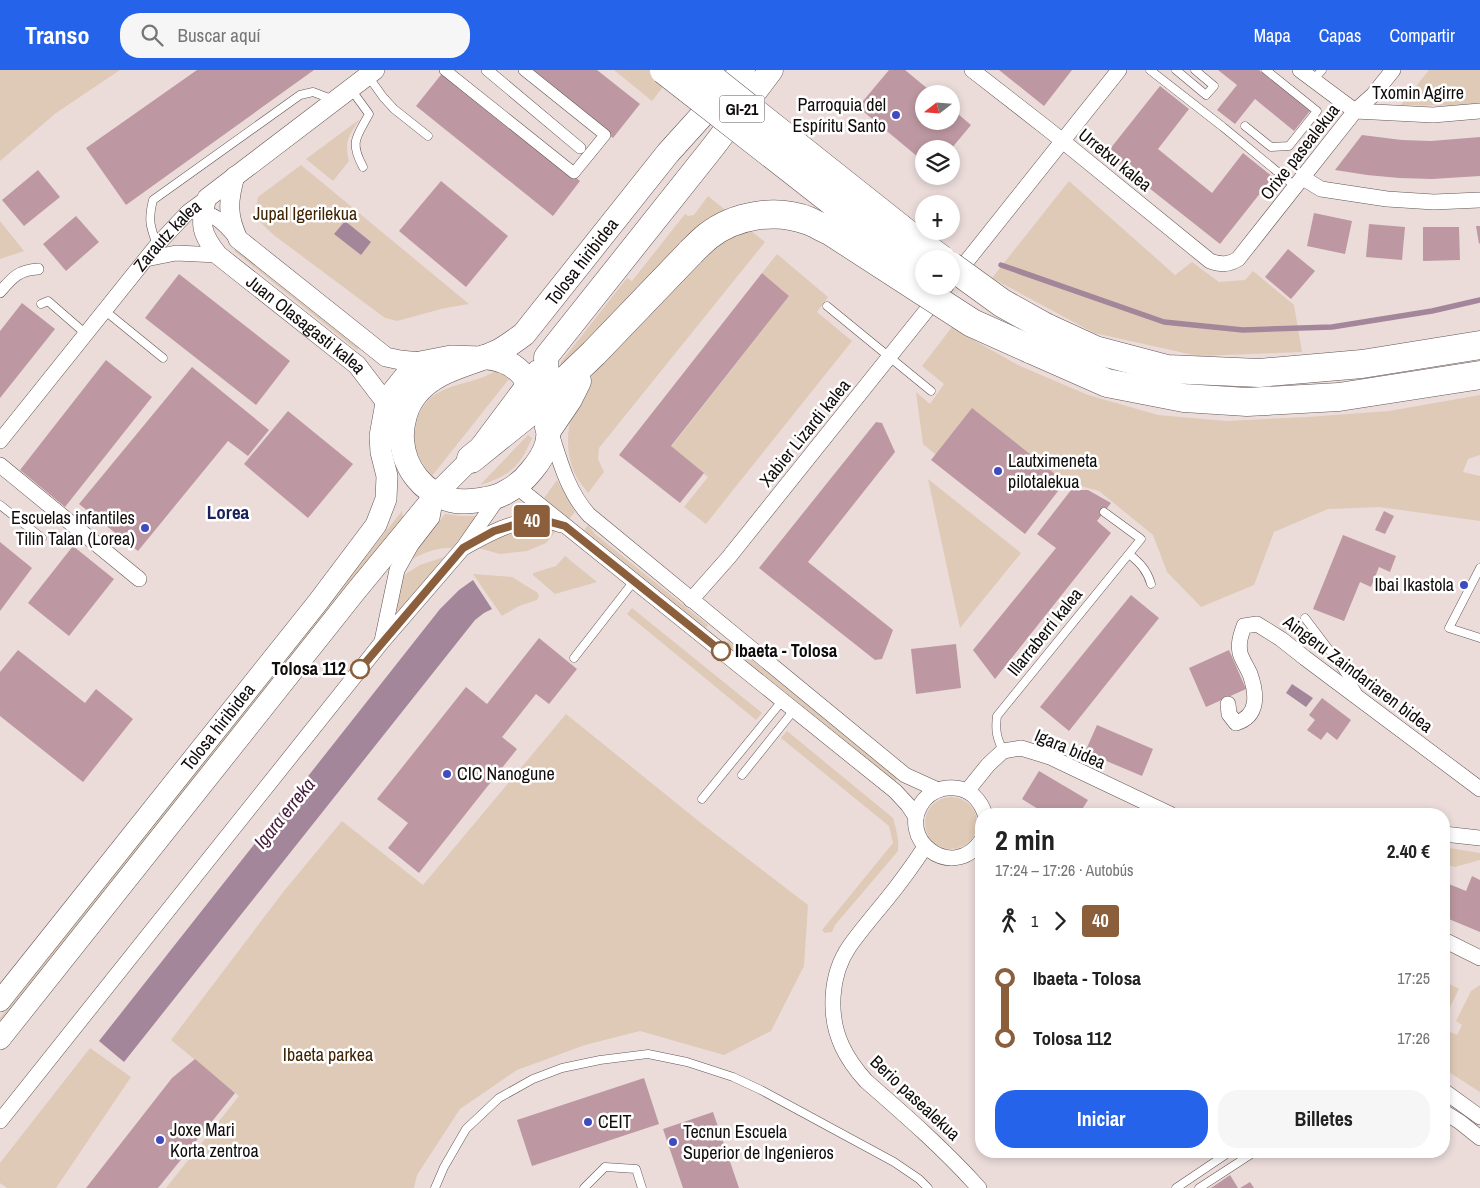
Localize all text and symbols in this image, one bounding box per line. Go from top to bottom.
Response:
search box [120,13,470,58]
text: Transo [25,19,90,51]
icon: search [138,21,166,49]
text: Buscar aquí [178,22,261,48]
text: Mapa [1254,23,1291,48]
text: Capas [1319,23,1361,48]
text: Compartir [1389,23,1455,48]
street label: Txomin Agirre [1372,80,1464,105]
north arrow [915,85,960,130]
map controls [915,85,960,295]
place label: Parroquia del Espíritu Santo [792,92,886,138]
road number: GI-21 [720,96,764,122]
street label: Orixe pasealekua [1254,98,1345,205]
marker: Parroquia del Espíritu Santo [890,109,902,121]
street label: Urretxu kalea [1073,122,1157,197]
button: layers [915,140,960,185]
street label: Zarautz kalea [128,194,206,277]
button: + [915,195,960,240]
park label: Jupal Igerilekua [253,201,357,226]
street label: Tolosa hiribidea [539,213,624,311]
button: − [915,250,960,295]
street label: Juan Olasagasti kalea [241,269,372,379]
street label: Xabier Lizardi kalea [753,374,856,492]
place label: Lautximeneta pilotalekua [1008,448,1097,494]
marker: Lautximeneta pilotalekua [992,465,1004,477]
district label: Lorea [207,499,250,525]
place label: Escuelas infantiles Tilin Talan (Lorea) [11,505,135,551]
line badge: 40 [510,505,554,537]
text: 40 [524,508,540,533]
marker: Escuelas infantiles Tilin Talan (Lorea) [139,522,151,534]
place label: Ibai Ikastola [1374,572,1454,597]
marker: Ibai Ikastola [1458,579,1470,591]
street label: Illarraberri kalea [1001,582,1088,681]
street label: Aingeru Zaindariaren bidea [1278,608,1438,738]
place label: Ibaeta - Tolosa [735,638,838,663]
marker: Ibaeta - Tolosa [711,641,731,661]
place label: Tolosa 112 [272,656,346,681]
marker: Tolosa 112 [350,659,370,679]
street label: Tolosa hiribidea [175,678,260,776]
street label: Igara bidea [1031,722,1109,775]
place label: CIC Nanogune [457,761,555,786]
marker: CIC Nanogune [441,768,453,780]
water label: Igara erreka [247,772,321,854]
text: 2 min [995,821,1055,859]
text: 2.40 € [1387,838,1430,864]
text: 17:24 – 17:26 · Autobús [995,859,1134,881]
icon: walk [995,907,1023,935]
icon: forward [1046,907,1074,935]
text: 40 [1092,908,1109,933]
text: 1 [1031,910,1038,932]
text: Ibaeta - Tolosa [1033,965,1141,991]
text: 17:25 [1397,967,1430,989]
text: Tolosa 112 [1033,1025,1112,1051]
text: 17:26 [1397,1027,1430,1049]
park label: Ibaeta parkea [283,1042,373,1067]
street label: Berio pasealekua [865,1049,966,1146]
button: Iniciar [995,1090,1208,1148]
button: Billetes [1218,1090,1430,1148]
place label: CEIT [598,1109,632,1134]
marker: CEIT [582,1116,594,1128]
place label: Joxe Mari Korta zentroa [170,1117,259,1163]
place label: Tecnun Escuela Superior de Ingenieros [683,1119,834,1165]
marker: Joxe Mari Korta zentroa [154,1134,166,1146]
marker: Tecnun Escuela Superior de Ingenieros [667,1136,679,1148]

